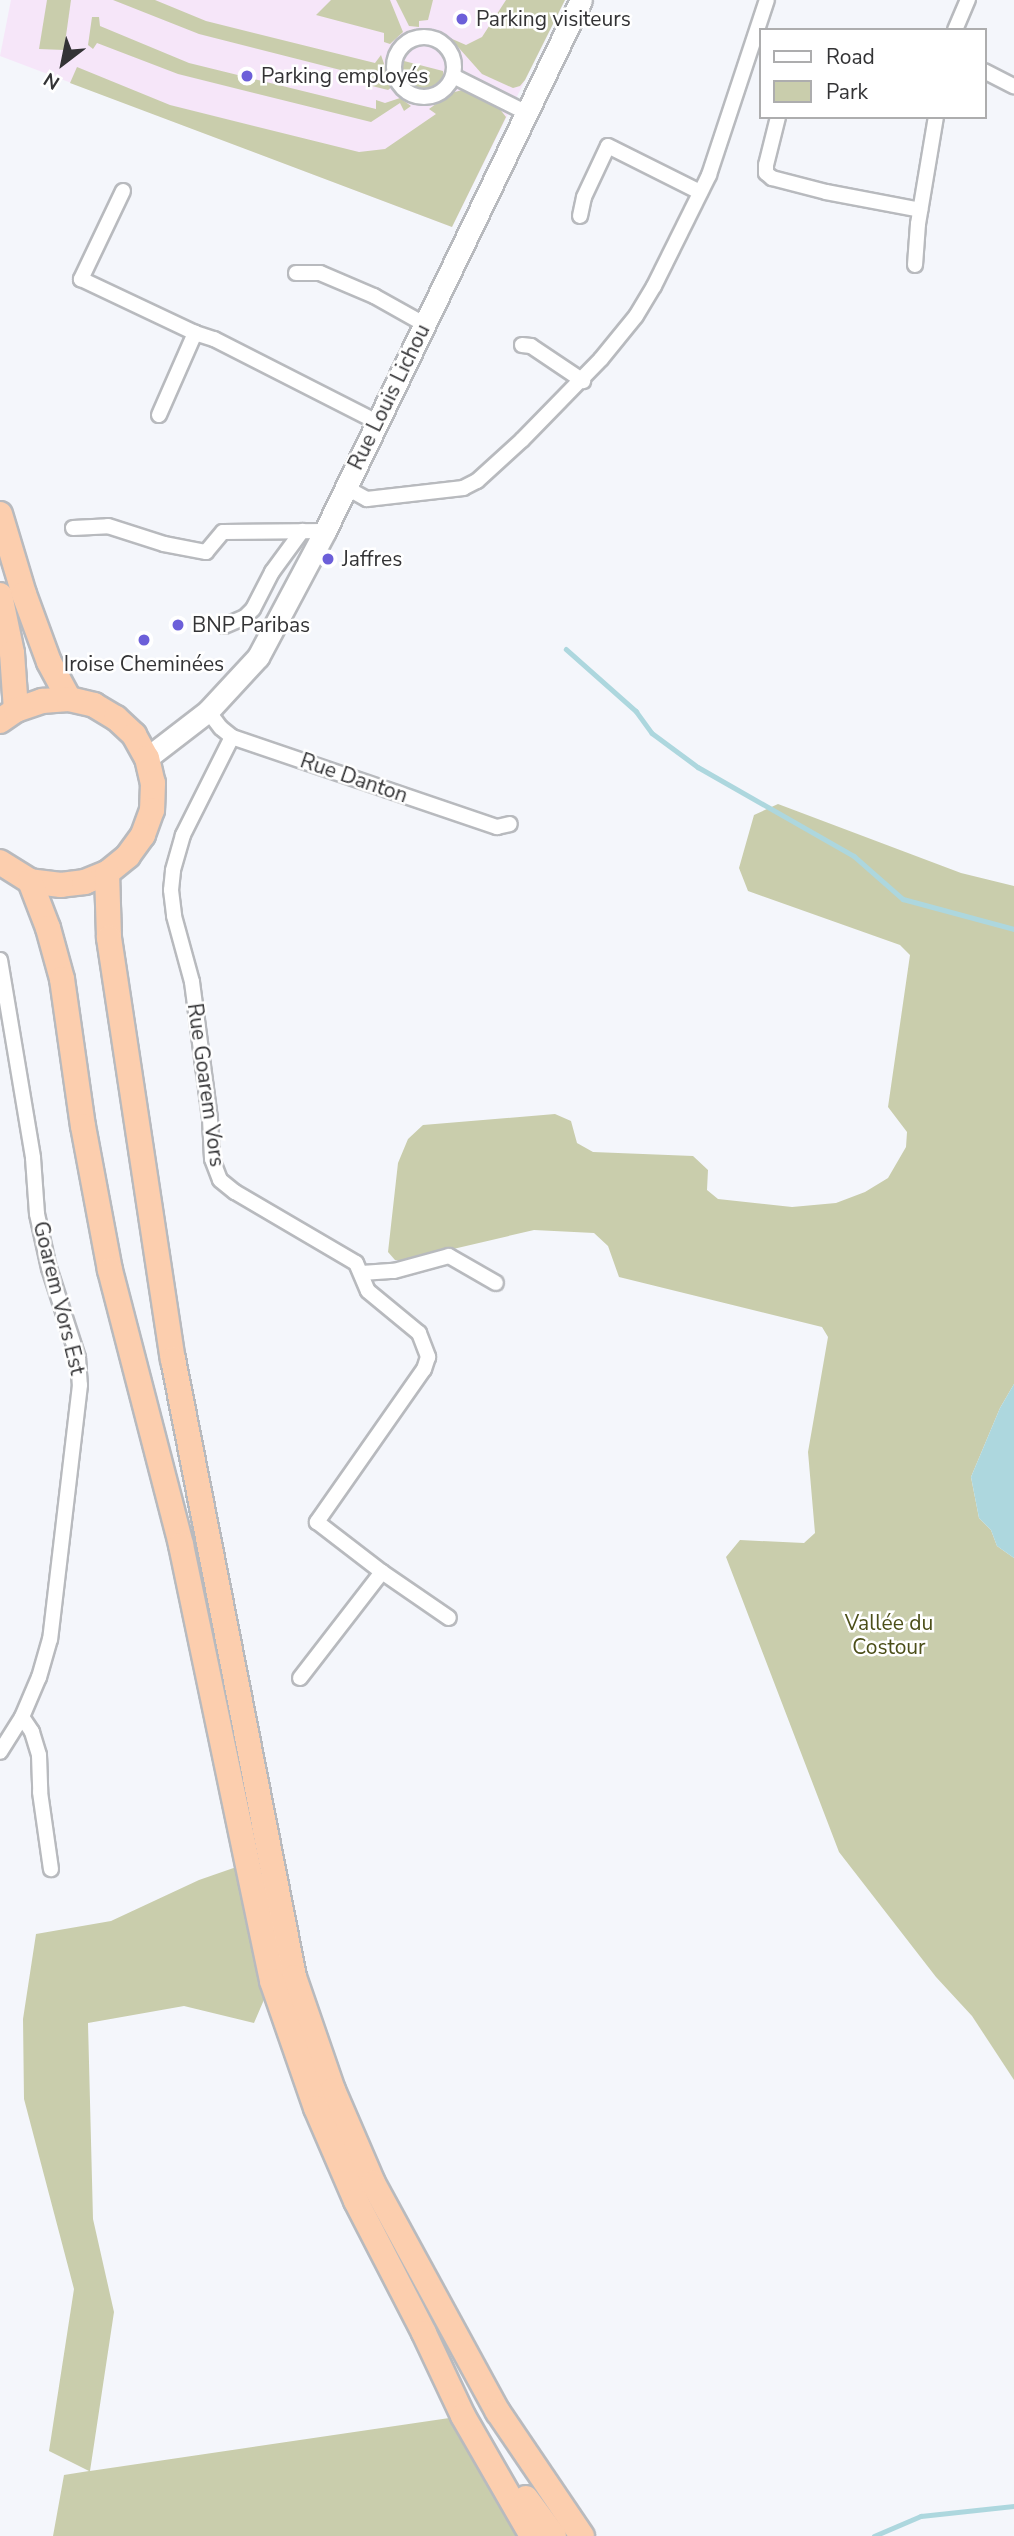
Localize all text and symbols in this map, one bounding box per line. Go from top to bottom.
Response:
place label: Parking visiteurs [476,6,631,32]
marker: Parking visiteurs [454,11,470,27]
north arrow [28,28,98,98]
legend [758,28,986,119]
text: Road [826,43,875,71]
place label: Parking employés [261,63,428,89]
text: N [39,66,65,96]
marker: Parking employés [239,68,255,84]
text: Park [826,78,868,106]
street label: Rue Louis Lichou [343,320,435,474]
place label: Jaffres [342,546,402,572]
marker: Jaffres [320,551,336,567]
place label: BNP Paribas [192,612,310,638]
marker: BNP Paribas [170,617,186,633]
marker: Iroise Cheminées [136,632,152,648]
place label: Iroise Cheminées [64,651,224,677]
street label: Rue Danton [297,748,411,808]
street label: Rue Goarem Vors [182,1002,230,1168]
street label: Goarem Vors Est [28,1219,90,1377]
park label: Vallée du Costour [845,1610,933,1660]

